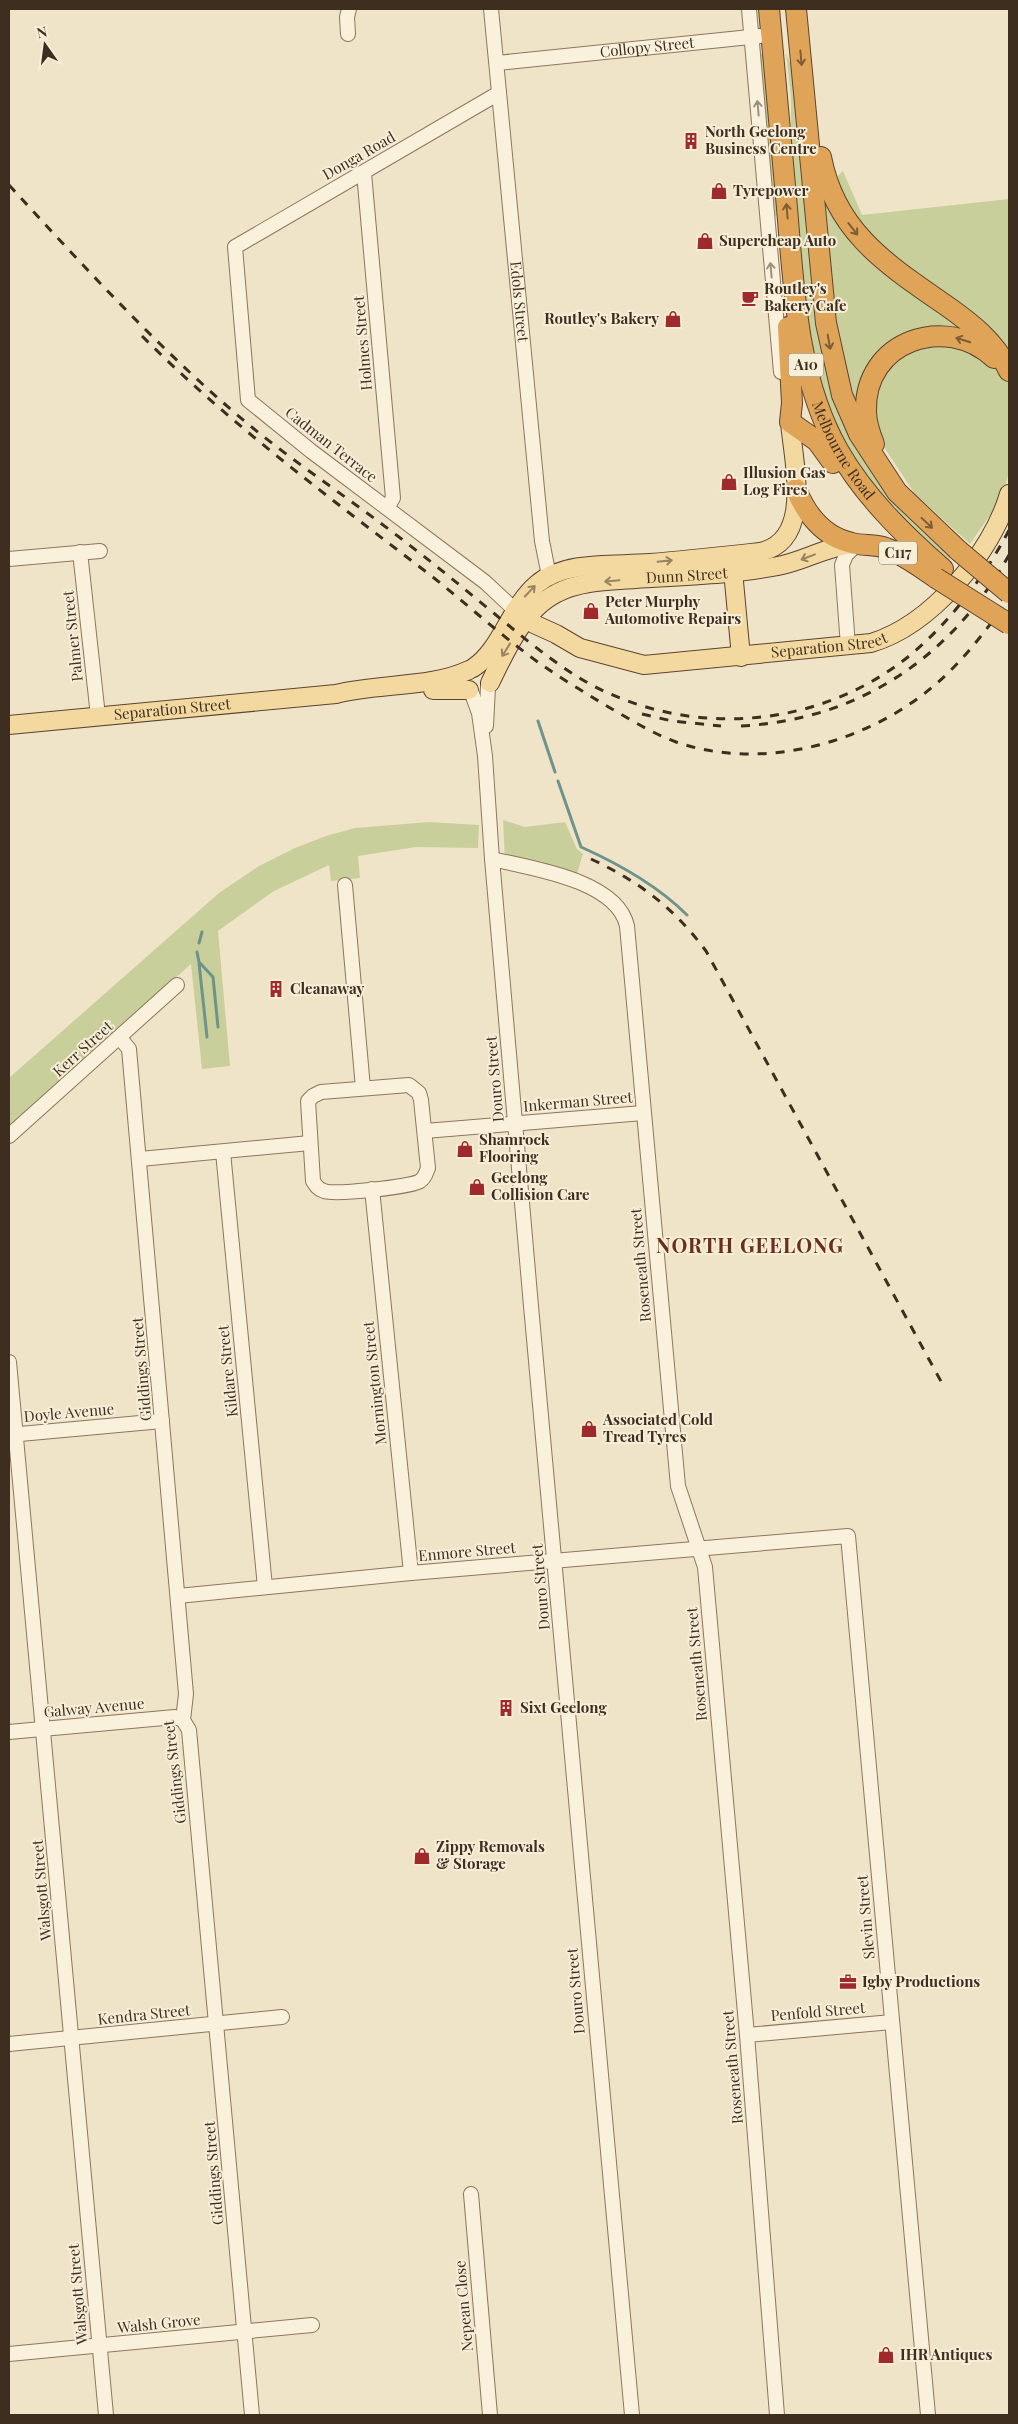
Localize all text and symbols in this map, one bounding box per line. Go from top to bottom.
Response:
north arrow [20,20,70,70]
text: N [35,21,49,42]
street label: Collopy Street [599,32,696,61]
one-way arrow [796,50,806,66]
one-way arrow [753,100,762,116]
place label: North Geelong Business Centre [705,121,817,158]
street label: Donga Road [319,126,399,184]
building icon: North Geelong Business Centre [681,131,701,151]
place label: Tyrepower [733,180,809,200]
shop icon: Tyrepower [709,181,729,201]
one-way arrow [782,203,792,219]
one-way arrow [847,222,858,235]
place label: Supercheap Auto [719,230,836,250]
shop icon: Supercheap Auto [695,231,715,251]
street label: Edols Street [506,260,534,344]
one-way arrow [766,262,776,278]
place label: Routley's Bakery Cafe [764,278,847,315]
cafe icon: Routley's Bakery Cafe [740,288,760,308]
street label: Holmes Street [348,294,376,391]
place label: Routley's Bakery [544,308,659,328]
shop icon: Routley's Bakery [663,309,683,329]
one-way arrow [825,334,835,350]
one-way arrow [955,334,971,344]
road number: A10 [788,354,824,376]
street label: Melbourne Road [808,398,880,504]
street label: Cadman Terrace [281,402,382,486]
place label: Illusion Gas Log Fires [743,462,826,499]
shop icon: Illusion Gas Log Fires [719,472,739,492]
one-way arrow [920,517,933,528]
road number: C117 [879,542,917,564]
one-way arrow [801,553,816,562]
one-way arrow [657,556,673,566]
street label: Dunn Street [645,562,729,587]
one-way arrow [605,576,621,586]
one-way arrow [524,585,536,598]
street label: Palmer Street [57,589,87,683]
place label: Peter Murphy Automotive Repairs [604,591,741,628]
shop icon: Peter Murphy Automotive Repairs [581,601,601,621]
street label: Separation Street [770,627,891,662]
one-way arrow [501,642,511,656]
street label: Separation Street [113,693,232,724]
place label: Cleanaway [290,978,365,998]
building icon: Cleanaway [266,979,286,999]
street label: Kerr Street [48,1015,117,1081]
street label: Douro Street [480,1035,508,1123]
street label: Inkerman Street [522,1086,634,1116]
place label: Shamrock Flooring [479,1129,550,1166]
shop icon: Shamrock Flooring [455,1139,475,1159]
place label: Geelong Collision Care [491,1167,590,1204]
shop icon: Geelong Collision Care [467,1177,487,1197]
street label: Roseneath Street [625,1207,655,1323]
district label: NORTH GEELONG [656,1231,844,1258]
street label: Giddings Street [126,1316,156,1422]
street label: Mornington Street [357,1320,390,1446]
street label: Kildare Street [212,1323,242,1418]
street label: Doyle Avenue [23,1398,115,1426]
place label: Associated Cold Tread Tyres [602,1409,713,1446]
shop icon: Associated Cold Tread Tyres [579,1419,599,1439]
street label: Enmore Street [417,1537,517,1565]
street label: Douro Street [526,1543,554,1631]
street label: Roseneath Street [681,1606,711,1722]
street label: Galway Avenue [43,1693,145,1721]
place label: Sixt Geelong [520,1697,607,1717]
building icon: Sixt Geelong [496,1698,516,1718]
street label: Giddings Street [158,1719,190,1825]
place label: Zippy Removals & Storage [436,1836,545,1873]
street label: Walsgott Street [27,1838,55,1942]
shop icon: Zippy Removals & Storage [412,1846,432,1866]
street label: Slevin Street [851,1873,879,1960]
street label: Douro Street [561,1947,589,2035]
place label: Igby Productions [862,1971,980,1991]
office icon: Igby Productions [838,1972,858,1992]
street label: Penfold Street [770,1997,867,2025]
street label: Kendra Street [97,1999,192,2029]
street label: Roseneath Street [717,2009,747,2125]
street label: Giddings Street [198,2120,228,2226]
street label: Walsgott Street [63,2242,91,2346]
street label: Nepean Close [449,2260,477,2352]
street label: Walsh Grove [115,2309,202,2337]
place label: IHR Antiques [900,2344,992,2364]
shop icon: IHR Antiques [876,2345,896,2365]

